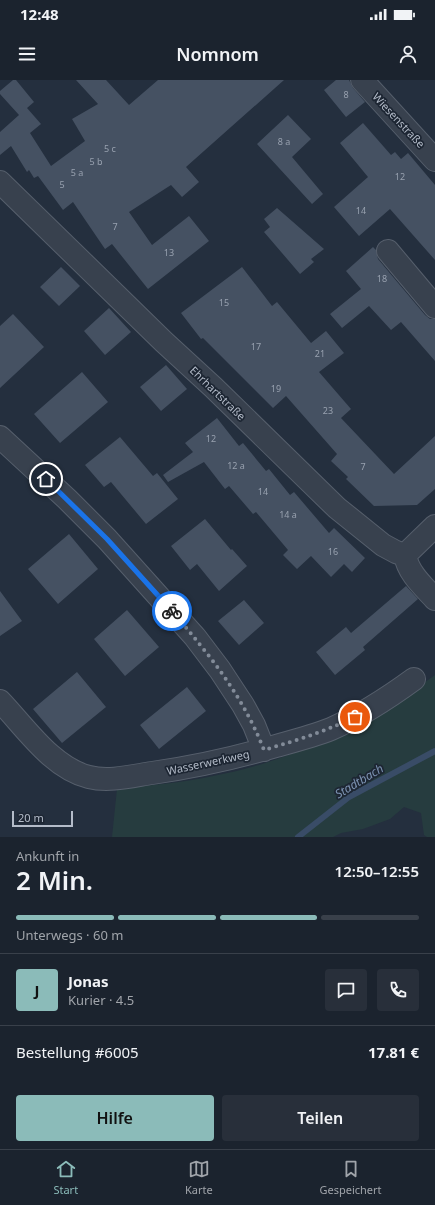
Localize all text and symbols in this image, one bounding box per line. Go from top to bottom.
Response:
text: 12:48 [20,4,59,24]
text: Nomnom [176,42,259,66]
icon: menu [16,43,38,65]
icon: person [397,43,419,65]
house number: 8 [343,88,349,101]
street label: Wiesenstraße [370,89,428,151]
house number: 8 a [278,135,290,148]
house number: 5 c [104,142,117,155]
house number: 5 b [89,155,103,168]
house number: 5 a [71,166,83,179]
house number: 12 [395,170,405,183]
house number: 5 [59,178,65,191]
house number: 14 [356,204,366,217]
house number: 7 [112,220,118,233]
house number: 13 [164,246,174,259]
house number: 18 [377,272,387,285]
house number: 15 [219,296,229,309]
house number: 17 [251,340,261,353]
house number: 21 [315,347,325,360]
street label: Ehrhartstraße [187,363,249,423]
house number: 19 [271,382,281,395]
house number: 23 [323,404,333,417]
house number: 12 [206,432,216,445]
house number: 12 a [227,459,245,472]
house number: 7 [360,460,366,473]
pin [29,462,63,496]
icon: home [35,468,57,490]
house number: 14 [258,485,268,498]
house number: 14 a [279,508,297,521]
house number: 16 [328,545,338,558]
courier [152,591,192,631]
icon: bike [161,600,183,622]
pin [338,700,372,734]
icon: bag [344,706,366,728]
street label: Wasserwerkweg [165,746,251,778]
water label: Stadtbach [331,760,387,802]
scale bar [12,809,73,828]
text: 20 m [18,810,44,825]
text: Ankunft in [16,847,79,865]
text: 12:50–12:55 [335,861,419,881]
text: 2 Min. [16,862,93,898]
text: Unterwegs · 60 m [16,926,123,944]
button: chat [325,969,367,1011]
button: phone [377,969,419,1011]
text: Jonas [68,971,109,991]
text: J [35,980,39,1000]
text: Kurier · 4.5 [68,991,134,1009]
text: Bestellung #6005 [16,1042,139,1062]
text: 17.81 € [368,1042,419,1062]
button: Hilfe [16,1095,214,1141]
button: Teilen [222,1095,419,1141]
tab: Start [53,1158,78,1197]
tab: Karte [185,1158,213,1197]
tab: Gespeichert [319,1158,382,1197]

